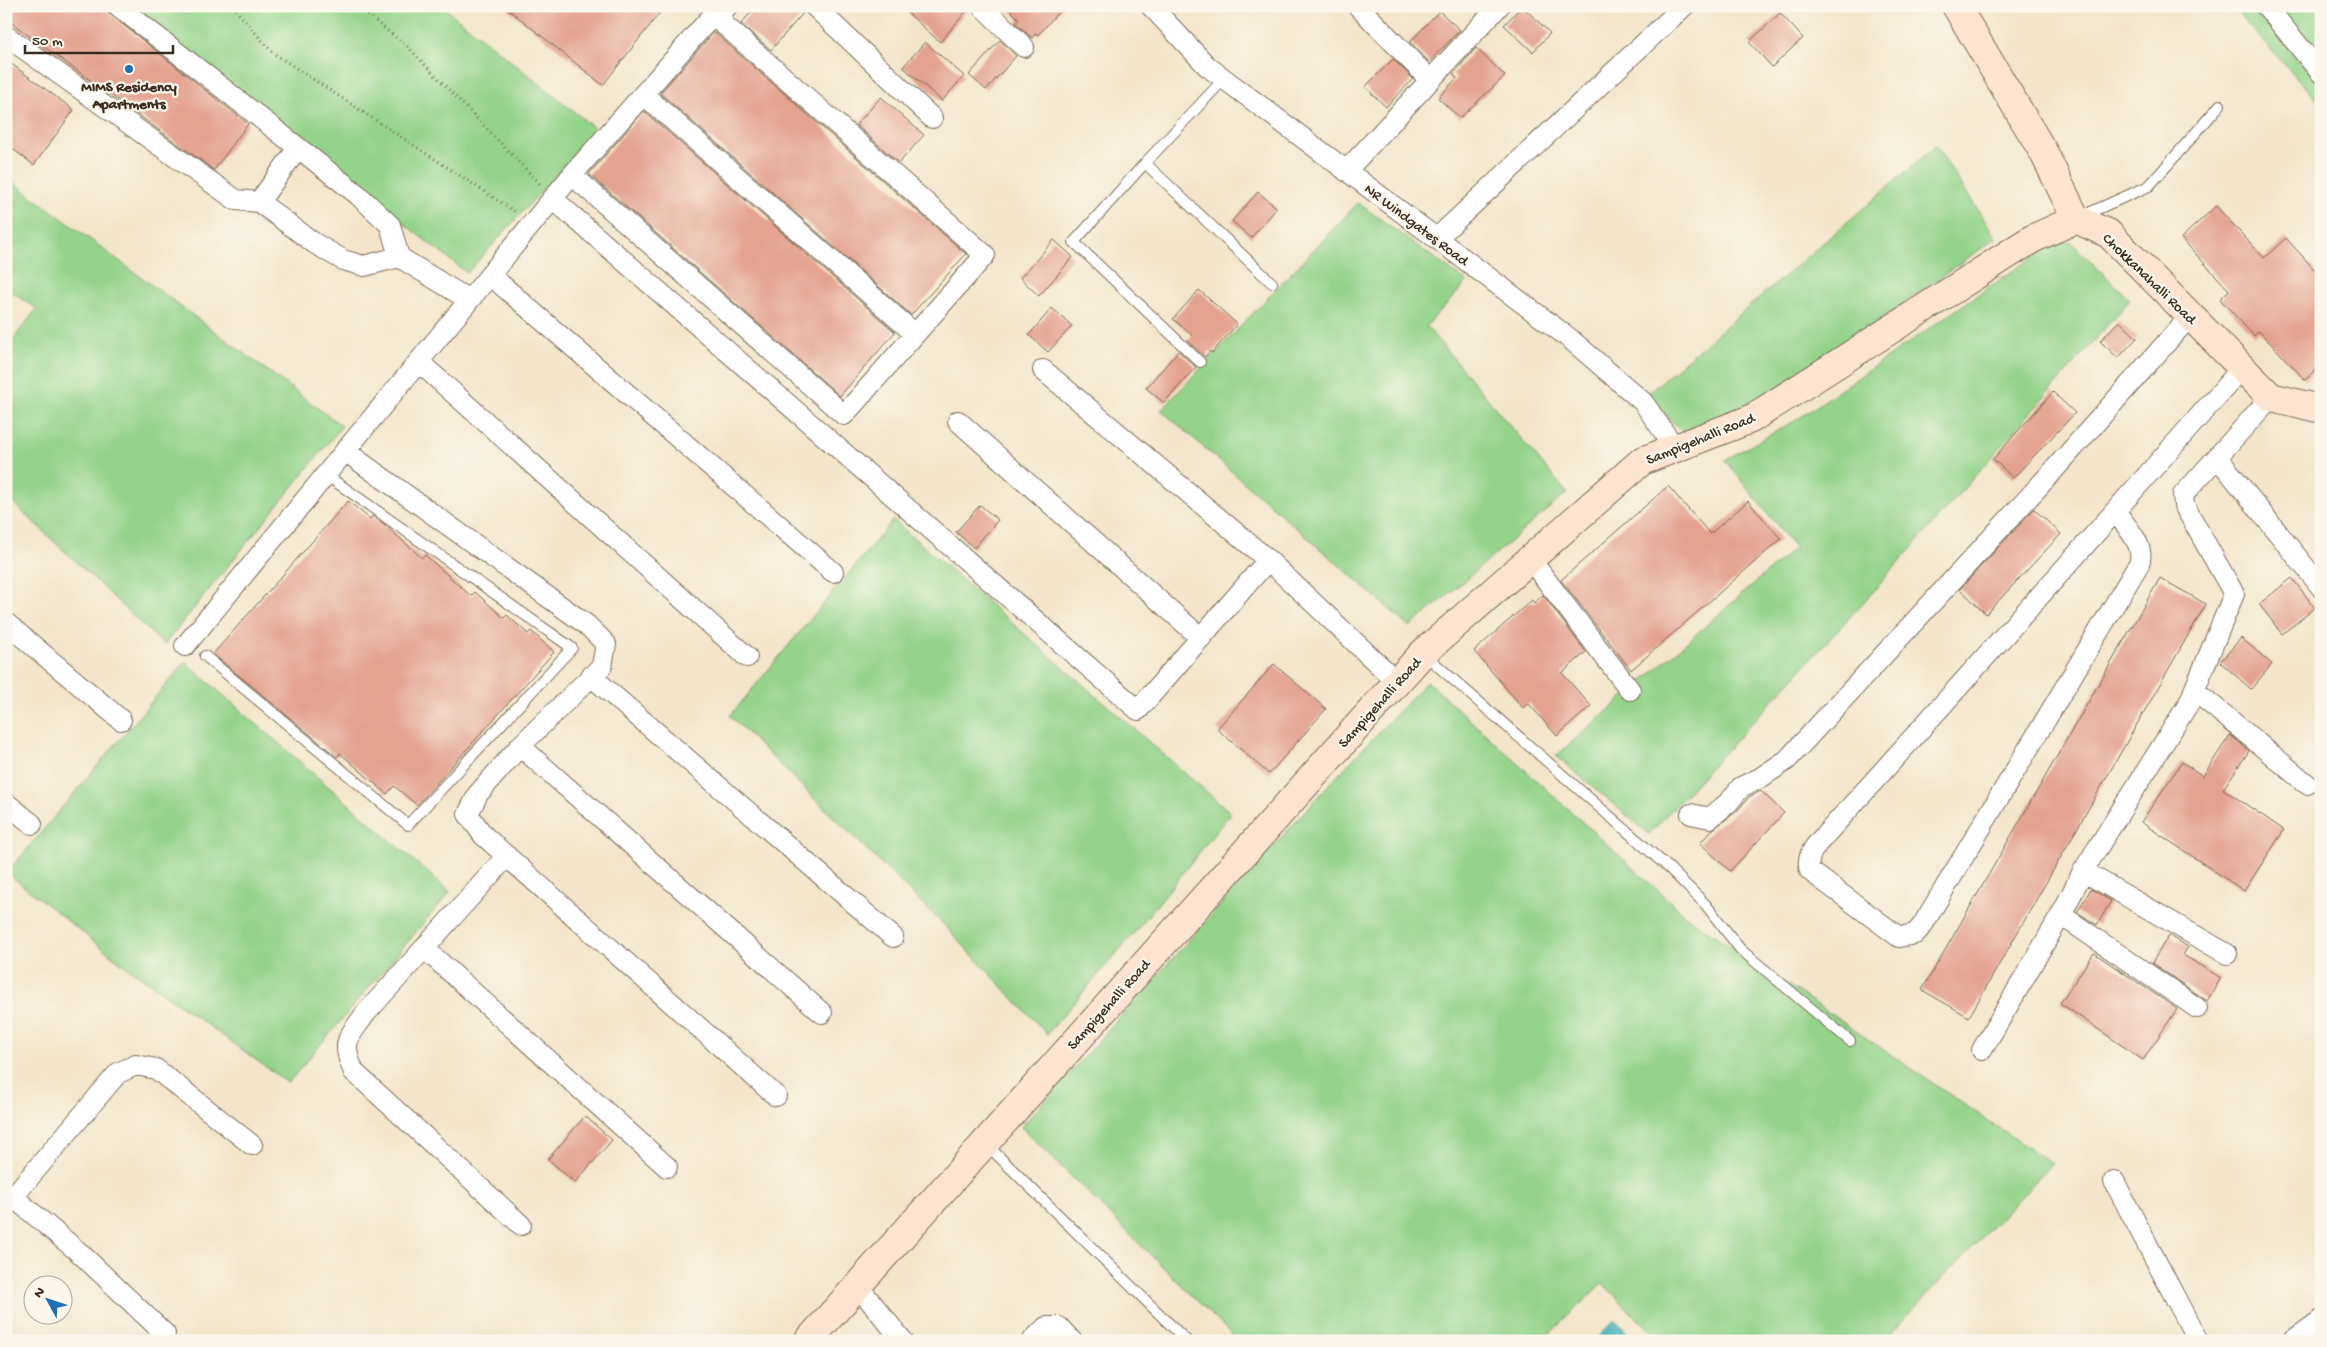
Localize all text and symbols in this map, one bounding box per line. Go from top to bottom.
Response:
scale bar [25,22,172,54]
text: 50 m [32,33,63,51]
marker: MIMS Residency Apartments [123,63,135,75]
place label: MIMS Residency Apartments [81,79,177,114]
street label: NR Windgates Road [1360,181,1472,271]
street label: Chokkanahalli Road [2098,230,2200,330]
street label: Sampigehalli Road [1644,409,1759,470]
street label: Sampigehalli Road [1335,654,1427,752]
street label: Sampigehalli Road [1064,956,1156,1054]
north arrow [22,1274,72,1324]
text: N [31,1284,49,1302]

